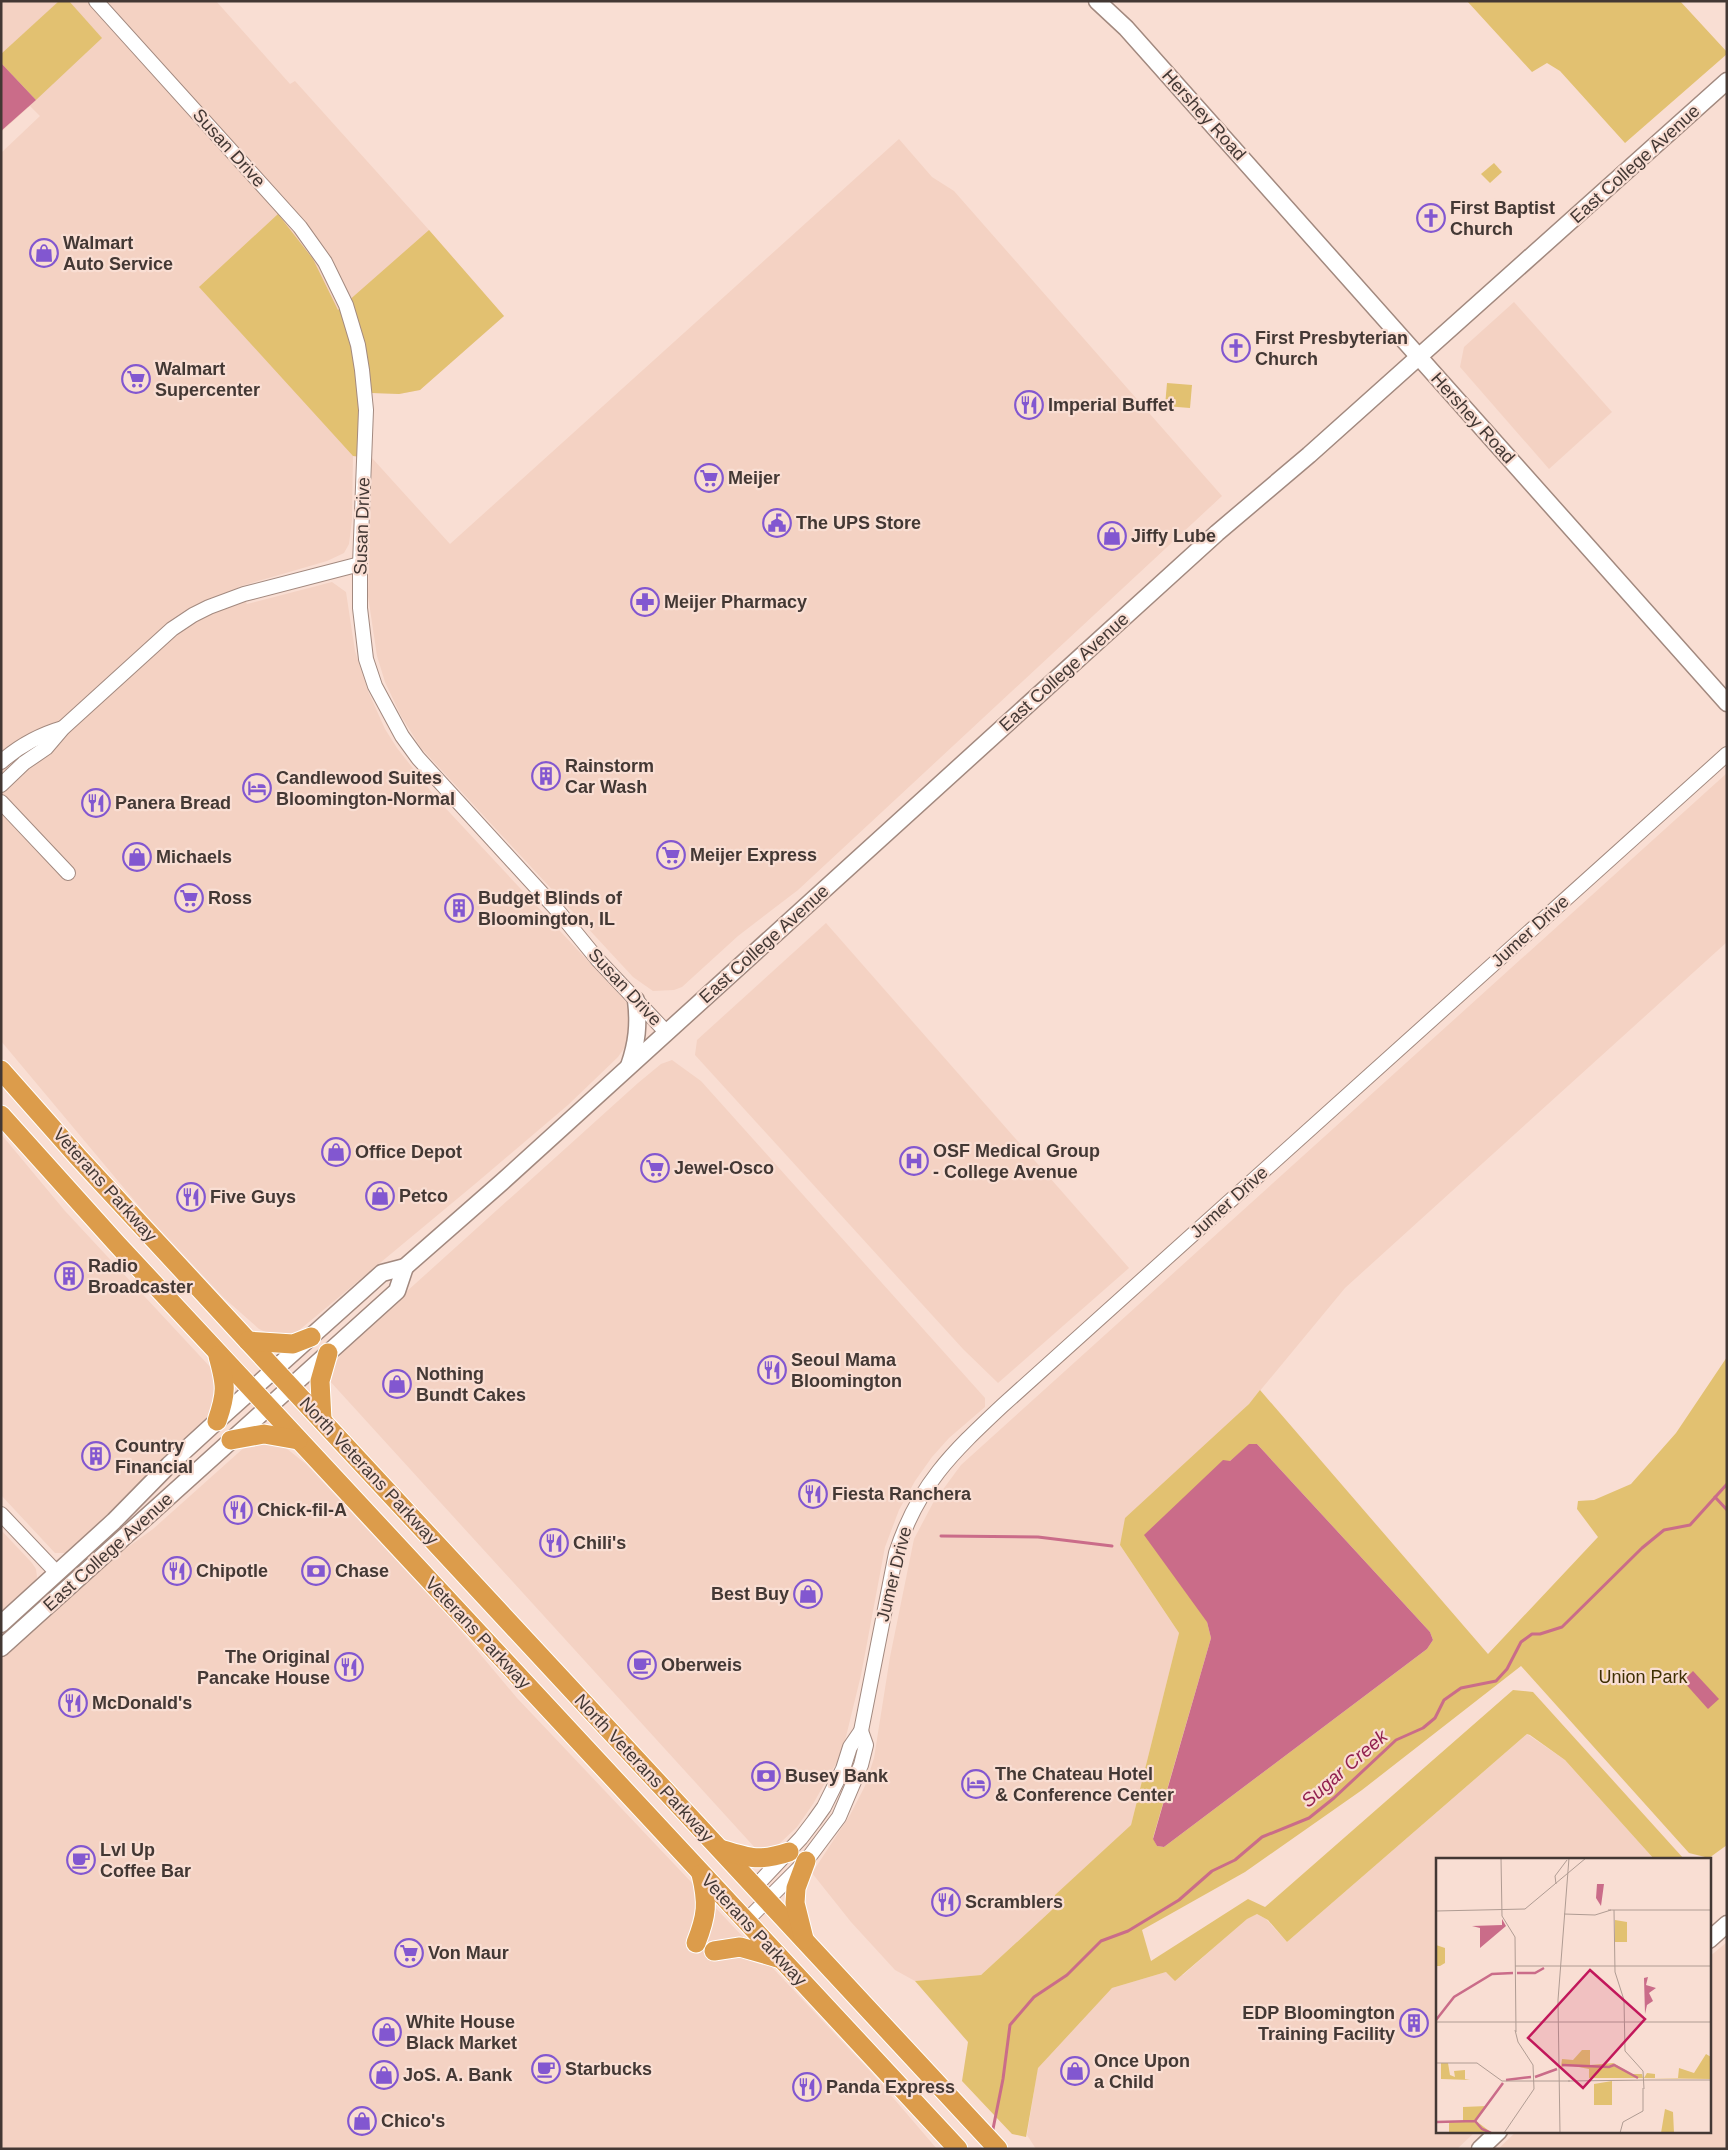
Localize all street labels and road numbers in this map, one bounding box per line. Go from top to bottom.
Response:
street label: Hershey Road [1158,66,1250,164]
street label: East College Avenue [1566,101,1704,227]
street label: Susan Drive [189,105,269,191]
street label: Hershey Road [1427,369,1519,467]
street label: Susan Drive [350,477,374,575]
street label: East College Avenue [995,609,1133,735]
street label: East College Avenue [695,881,833,1007]
street label: Jumer Drive [1487,891,1573,971]
street label: Susan Drive [584,944,666,1030]
street label: Veterans Parkway [49,1124,161,1246]
street label: Jumer Drive [1186,1162,1272,1242]
street label: North Veterans Parkway [296,1393,442,1549]
street label: East College Avenue [39,1489,177,1615]
street label: Jumer Drive [873,1525,915,1623]
street label: Veterans Parkway [421,1573,535,1693]
street label: North Veterans Parkway [571,1690,717,1846]
street label: Veterans Parkway [697,1870,811,1990]

